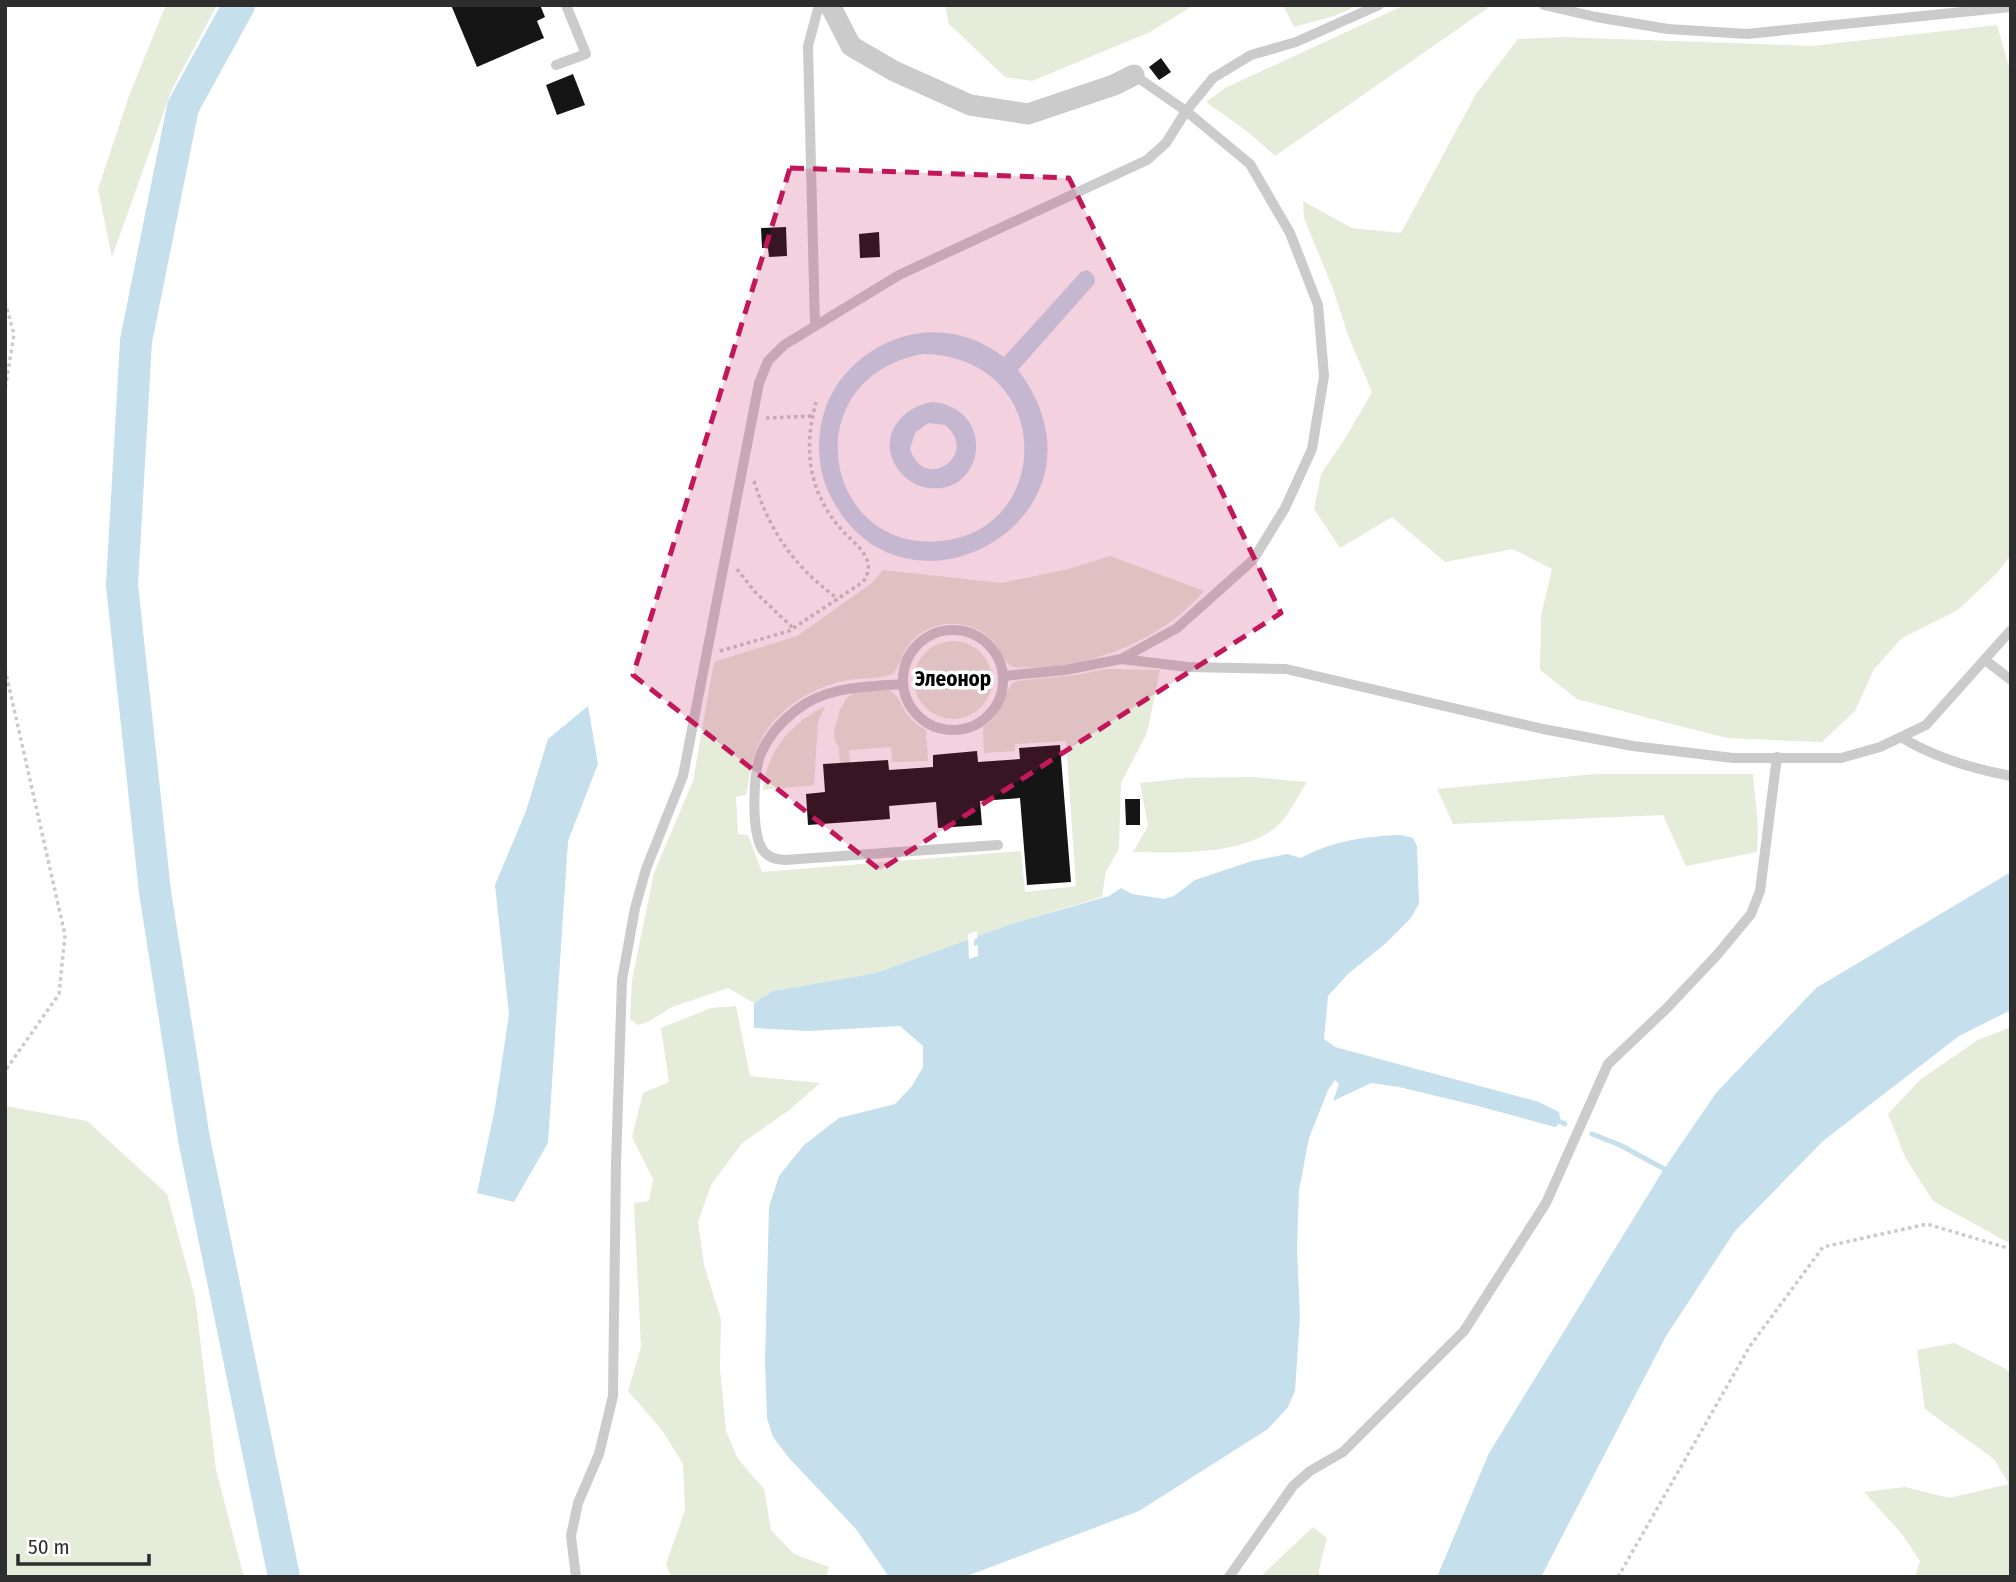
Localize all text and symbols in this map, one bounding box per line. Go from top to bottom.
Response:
district label: Элеонор [915,666,991,692]
scale bar [18,1522,149,1566]
text: 50 m [28,1534,70,1560]

